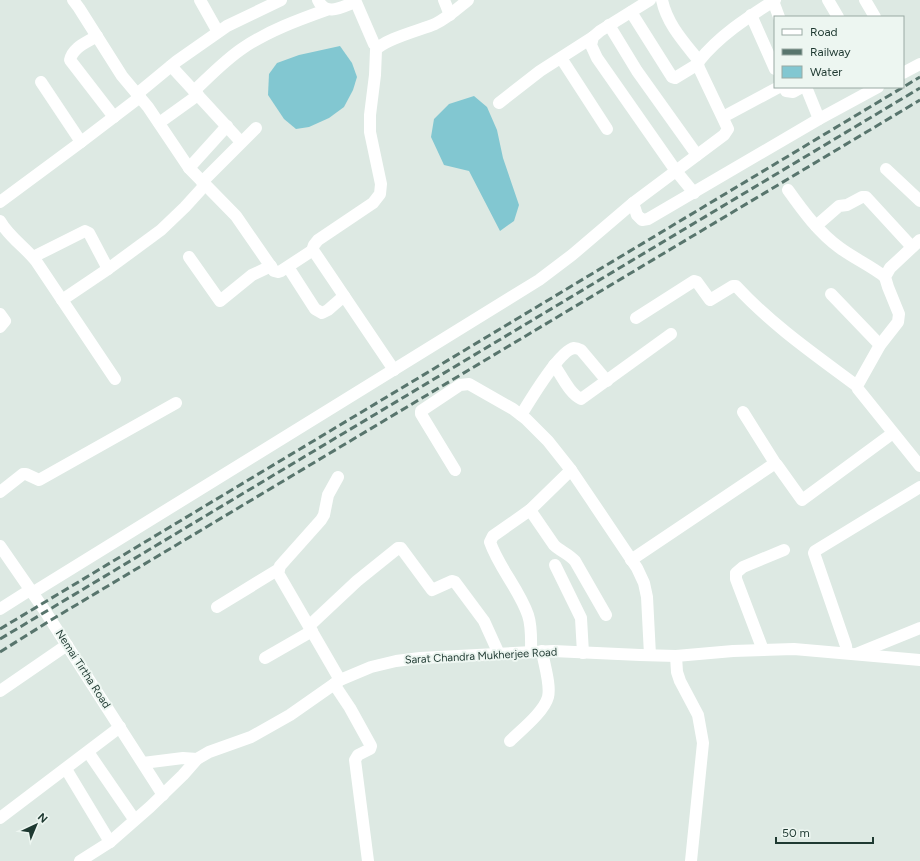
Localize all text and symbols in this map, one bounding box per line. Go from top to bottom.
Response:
legend [774,16,904,88]
text: Road [810,25,838,39]
text: Railway [810,45,851,59]
text: Water [810,65,842,79]
street label: Nemai Tirtha Road [53,627,113,711]
street label: Sarat Chandra Mukherjee Road [404,646,558,666]
north arrow [16,805,56,845]
text: N [35,811,50,826]
scale bar [776,819,873,845]
text: 50 m [782,826,810,840]

